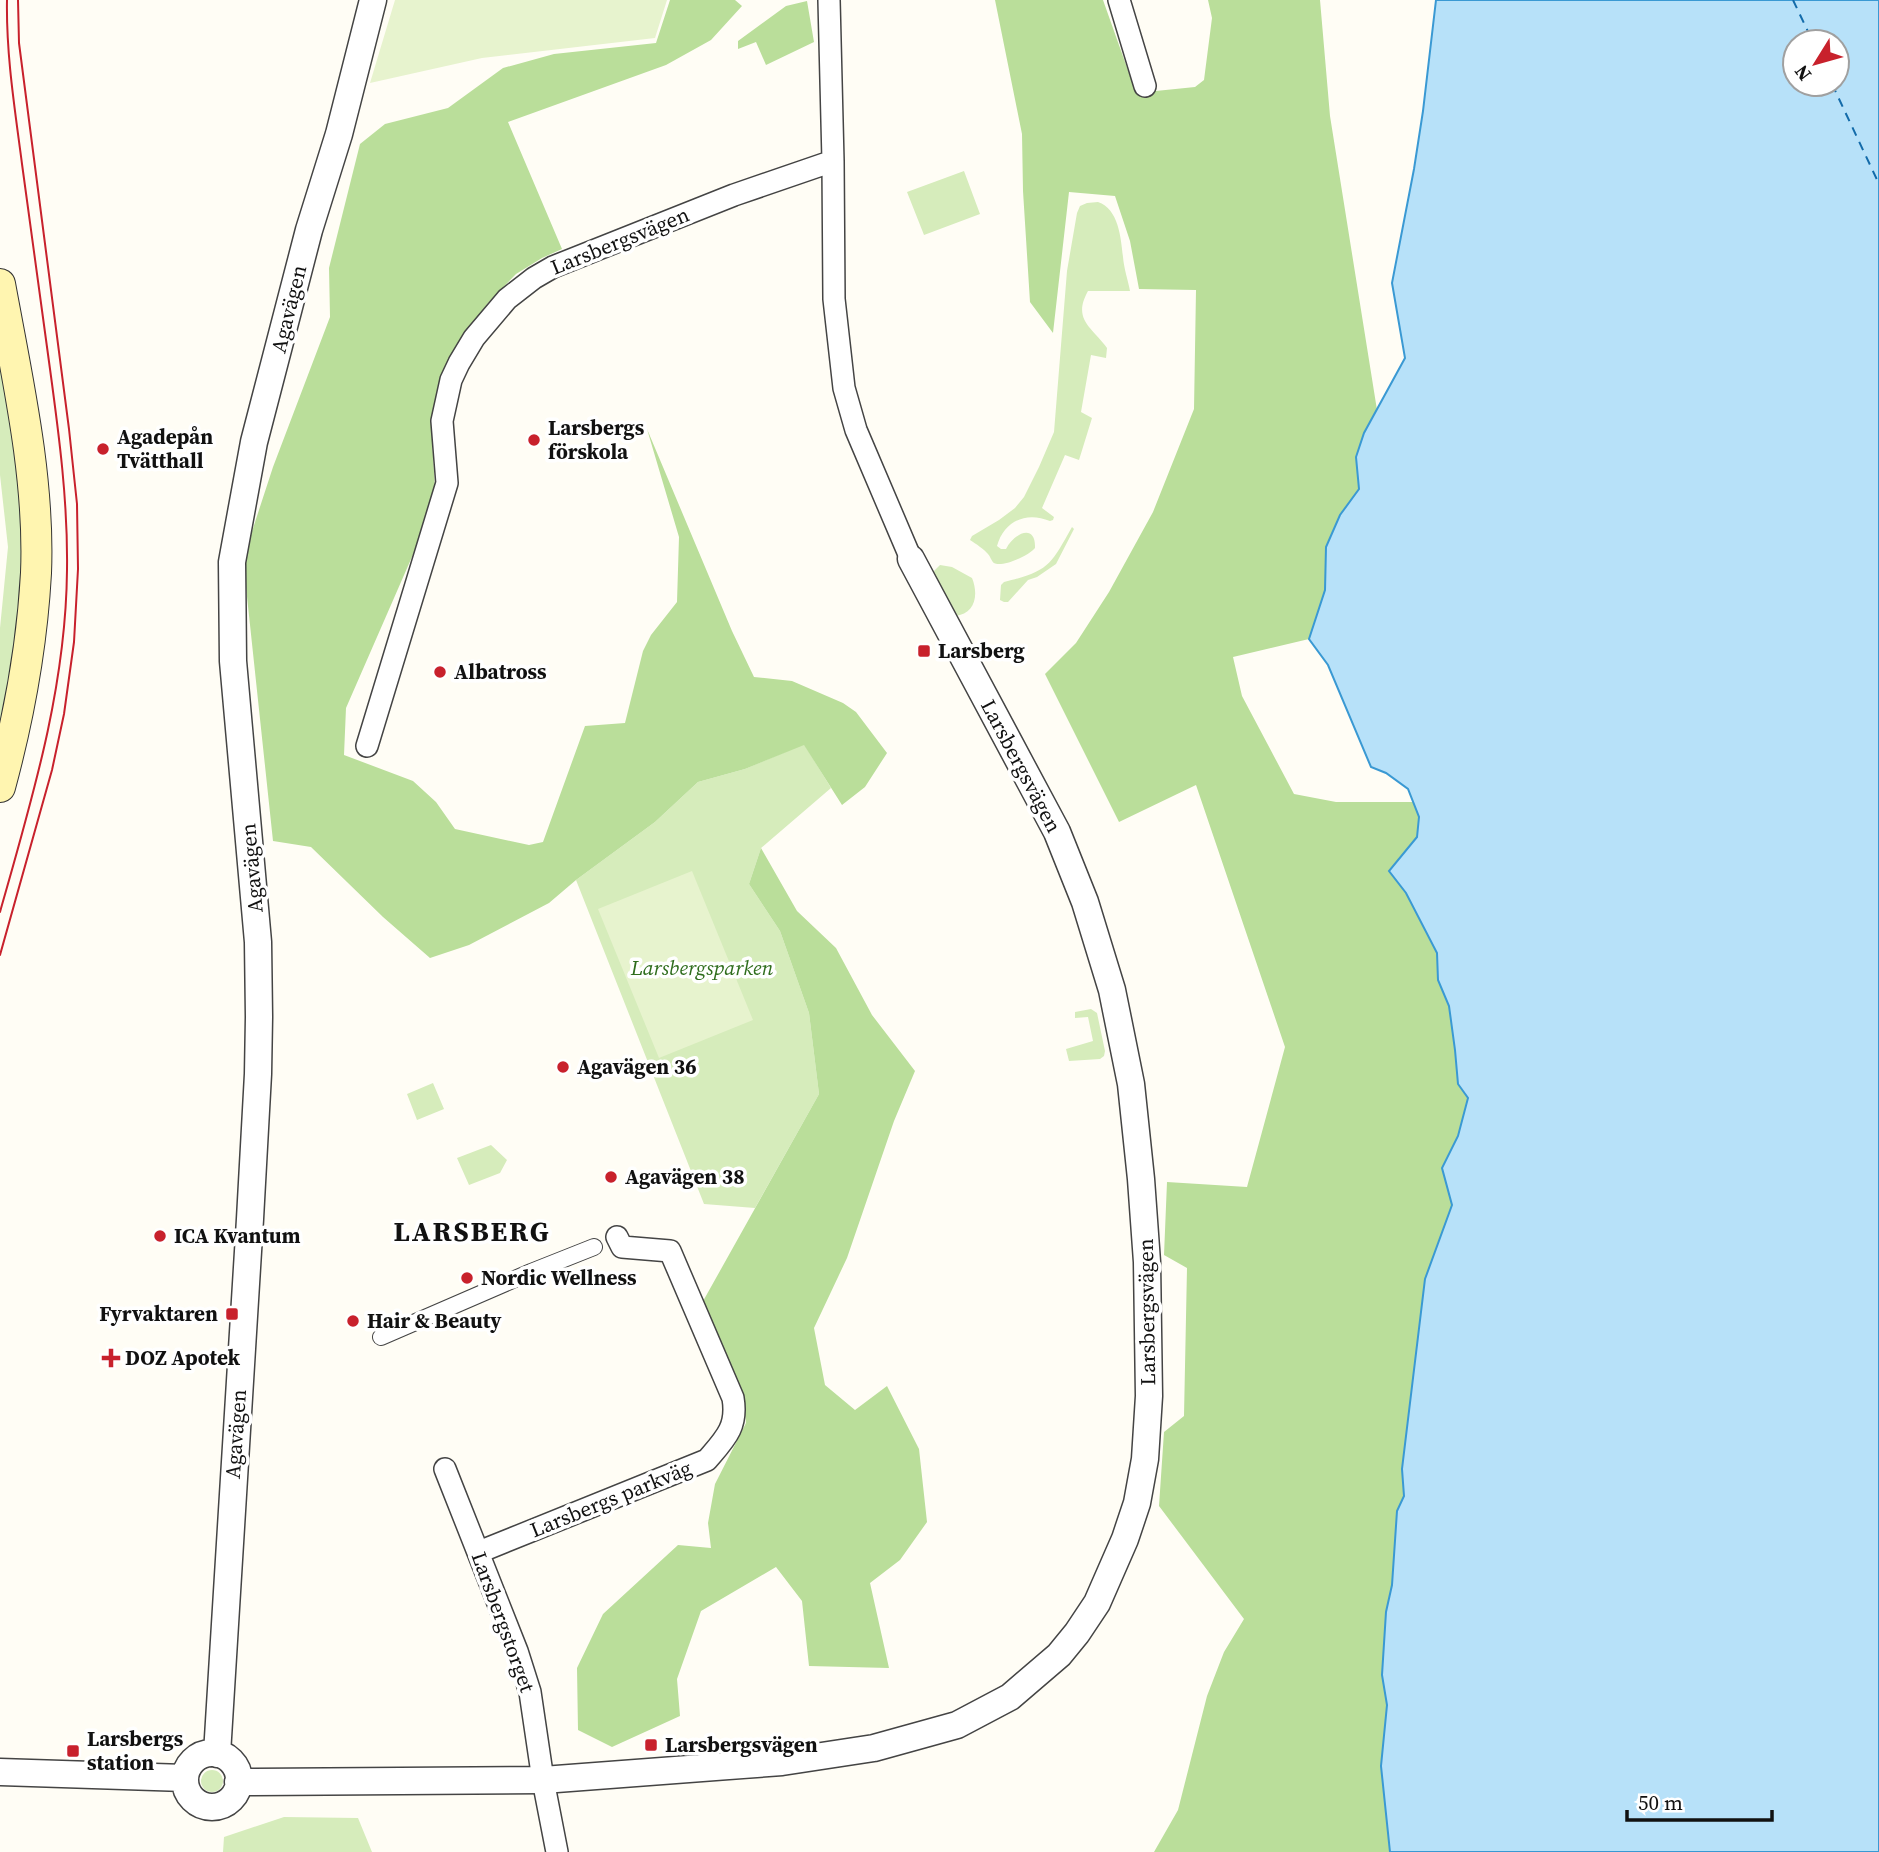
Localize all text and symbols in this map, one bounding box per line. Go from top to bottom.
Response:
north arrow [1781,28,1851,98]
text: N [1788,60,1817,87]
street label: Larsbergsvägen [546,199,694,282]
street label: Agavägen [264,262,313,356]
place label: Larsbergs förskola [548,413,645,466]
place label: Agadepån Tvätthall [117,422,213,475]
marker: Larsbergs förskola [526,432,542,448]
marker: Agadepån Tvätthall [95,441,111,457]
place label: Larsberg [938,636,1025,665]
marker: Larsberg [916,643,932,659]
place label: Albatross [454,657,547,686]
marker: Albatross [432,664,448,680]
street label: Larsbergsvägen [974,694,1069,838]
street label: Agavägen [233,822,270,914]
park label: Larsbergsparken [630,953,773,982]
place label: Agavägen 36 [577,1052,697,1081]
marker: Agavägen 36 [555,1059,571,1075]
place label: Agavägen 38 [625,1162,745,1191]
marker: Agavägen 38 [603,1169,619,1185]
district label: LARSBERG [393,1212,551,1250]
place label: ICA Kvantum [174,1221,301,1250]
marker: ICA Kvantum [152,1228,168,1244]
street label: Larsbergsvägen [1131,1238,1162,1386]
place label: Nordic Wellness [481,1263,637,1292]
marker: Nordic Wellness [459,1270,475,1286]
place label: Fyrvaktaren [99,1299,218,1328]
marker: Fyrvaktaren [224,1306,240,1322]
place label: Hair & Beauty [367,1306,502,1335]
marker: Hair & Beauty [345,1313,361,1329]
place label: DOZ Apotek [125,1343,241,1372]
marker: DOZ Apotek [103,1350,119,1366]
street label: Agavägen [218,1388,253,1480]
street label: Larsbergs parkväg [526,1453,696,1544]
street label: Larsbergstorget [465,1548,542,1696]
place label: Larsbergs station [87,1724,184,1777]
place label: Larsbergsvägen [665,1730,818,1759]
marker: Larsbergsvägen [643,1737,659,1753]
marker: Larsbergs station [65,1743,81,1759]
scale bar [1627,1778,1772,1822]
text: 50 m [1638,1788,1683,1817]

